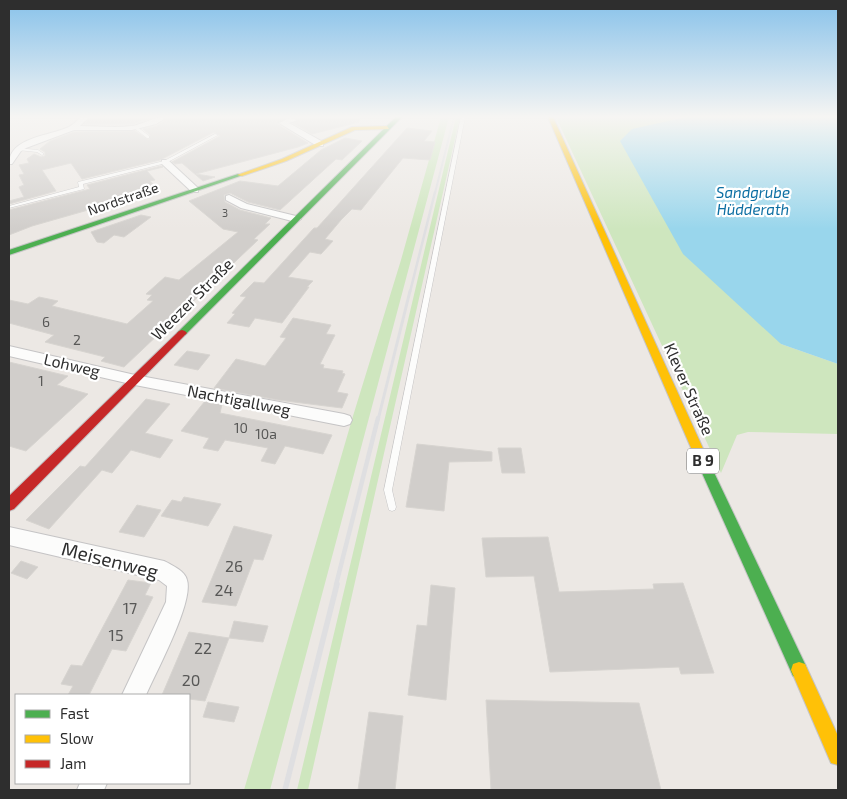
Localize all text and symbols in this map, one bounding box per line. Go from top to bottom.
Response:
street label: Nordstraße [85,178,161,219]
water label: Sandgrube Hüdderath [716,183,790,218]
house number: 3 [222,206,228,219]
street label: Weezer Straße [147,254,237,344]
house number: 6 [42,313,50,330]
house number: 2 [73,331,81,348]
street label: Klever Straße [661,340,718,438]
street label: Lohweg [42,349,102,380]
house number: 1 [38,372,44,389]
street label: Nachtigallweg [186,380,292,419]
house number: 10 [234,419,248,436]
house number: 10a [255,425,277,442]
road number: B 9 [687,448,719,474]
street label: Meisenweg [59,536,161,583]
house number: 26 [225,556,243,575]
house number: 24 [215,580,234,599]
house number: 17 [123,598,137,617]
house number: 15 [109,625,123,644]
house number: 22 [194,638,212,657]
house number: 20 [182,670,200,689]
legend [15,694,190,784]
text: Fast [60,704,90,722]
text: Slow [60,729,94,747]
text: Jam [60,754,86,772]

